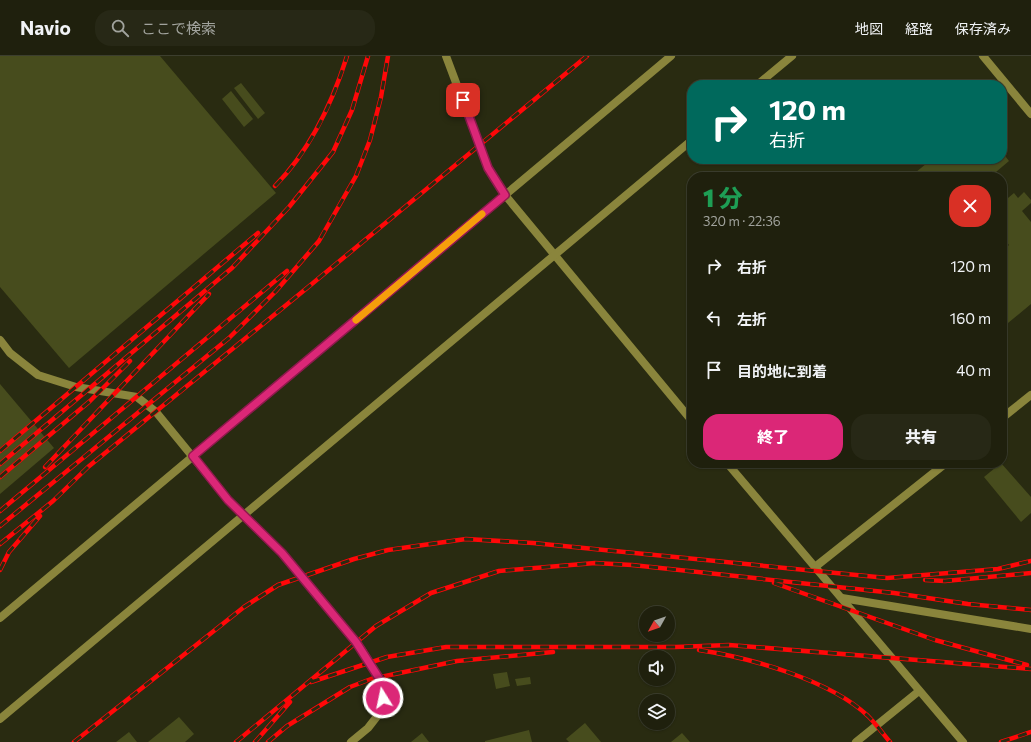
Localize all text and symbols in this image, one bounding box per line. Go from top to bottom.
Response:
search box [95,10,375,46]
text: Navio [20,16,71,39]
icon: search [109,17,131,39]
text: ここで検索 [141,19,216,37]
text: 地図 [855,20,883,37]
text: 経路 [905,20,933,37]
text: 保存済み [955,20,1011,37]
pin [446,83,480,117]
icon: arrive [452,89,474,111]
text: 120 m [769,92,846,126]
icon: right [703,96,755,148]
text: 右折 [769,129,805,151]
text: 1 分 [703,183,743,212]
button: close [949,185,991,227]
text: 320 m · 22:36 [703,213,781,229]
icon: right [703,255,725,277]
text: 120 m [951,257,991,275]
text: 右折 [737,258,767,276]
icon: left [703,307,725,329]
text: 160 m [950,309,991,327]
text: 左折 [737,310,767,328]
icon: arrive [703,359,725,381]
text: 40 m [956,361,991,379]
text: 目的地に到着 [737,362,827,380]
button: 終了 [703,414,843,460]
button: 共有 [851,414,991,460]
north arrow [639,606,675,642]
map controls [639,606,675,730]
button: sound [639,650,675,686]
position arrow [362,677,404,719]
button: layers [639,694,675,730]

